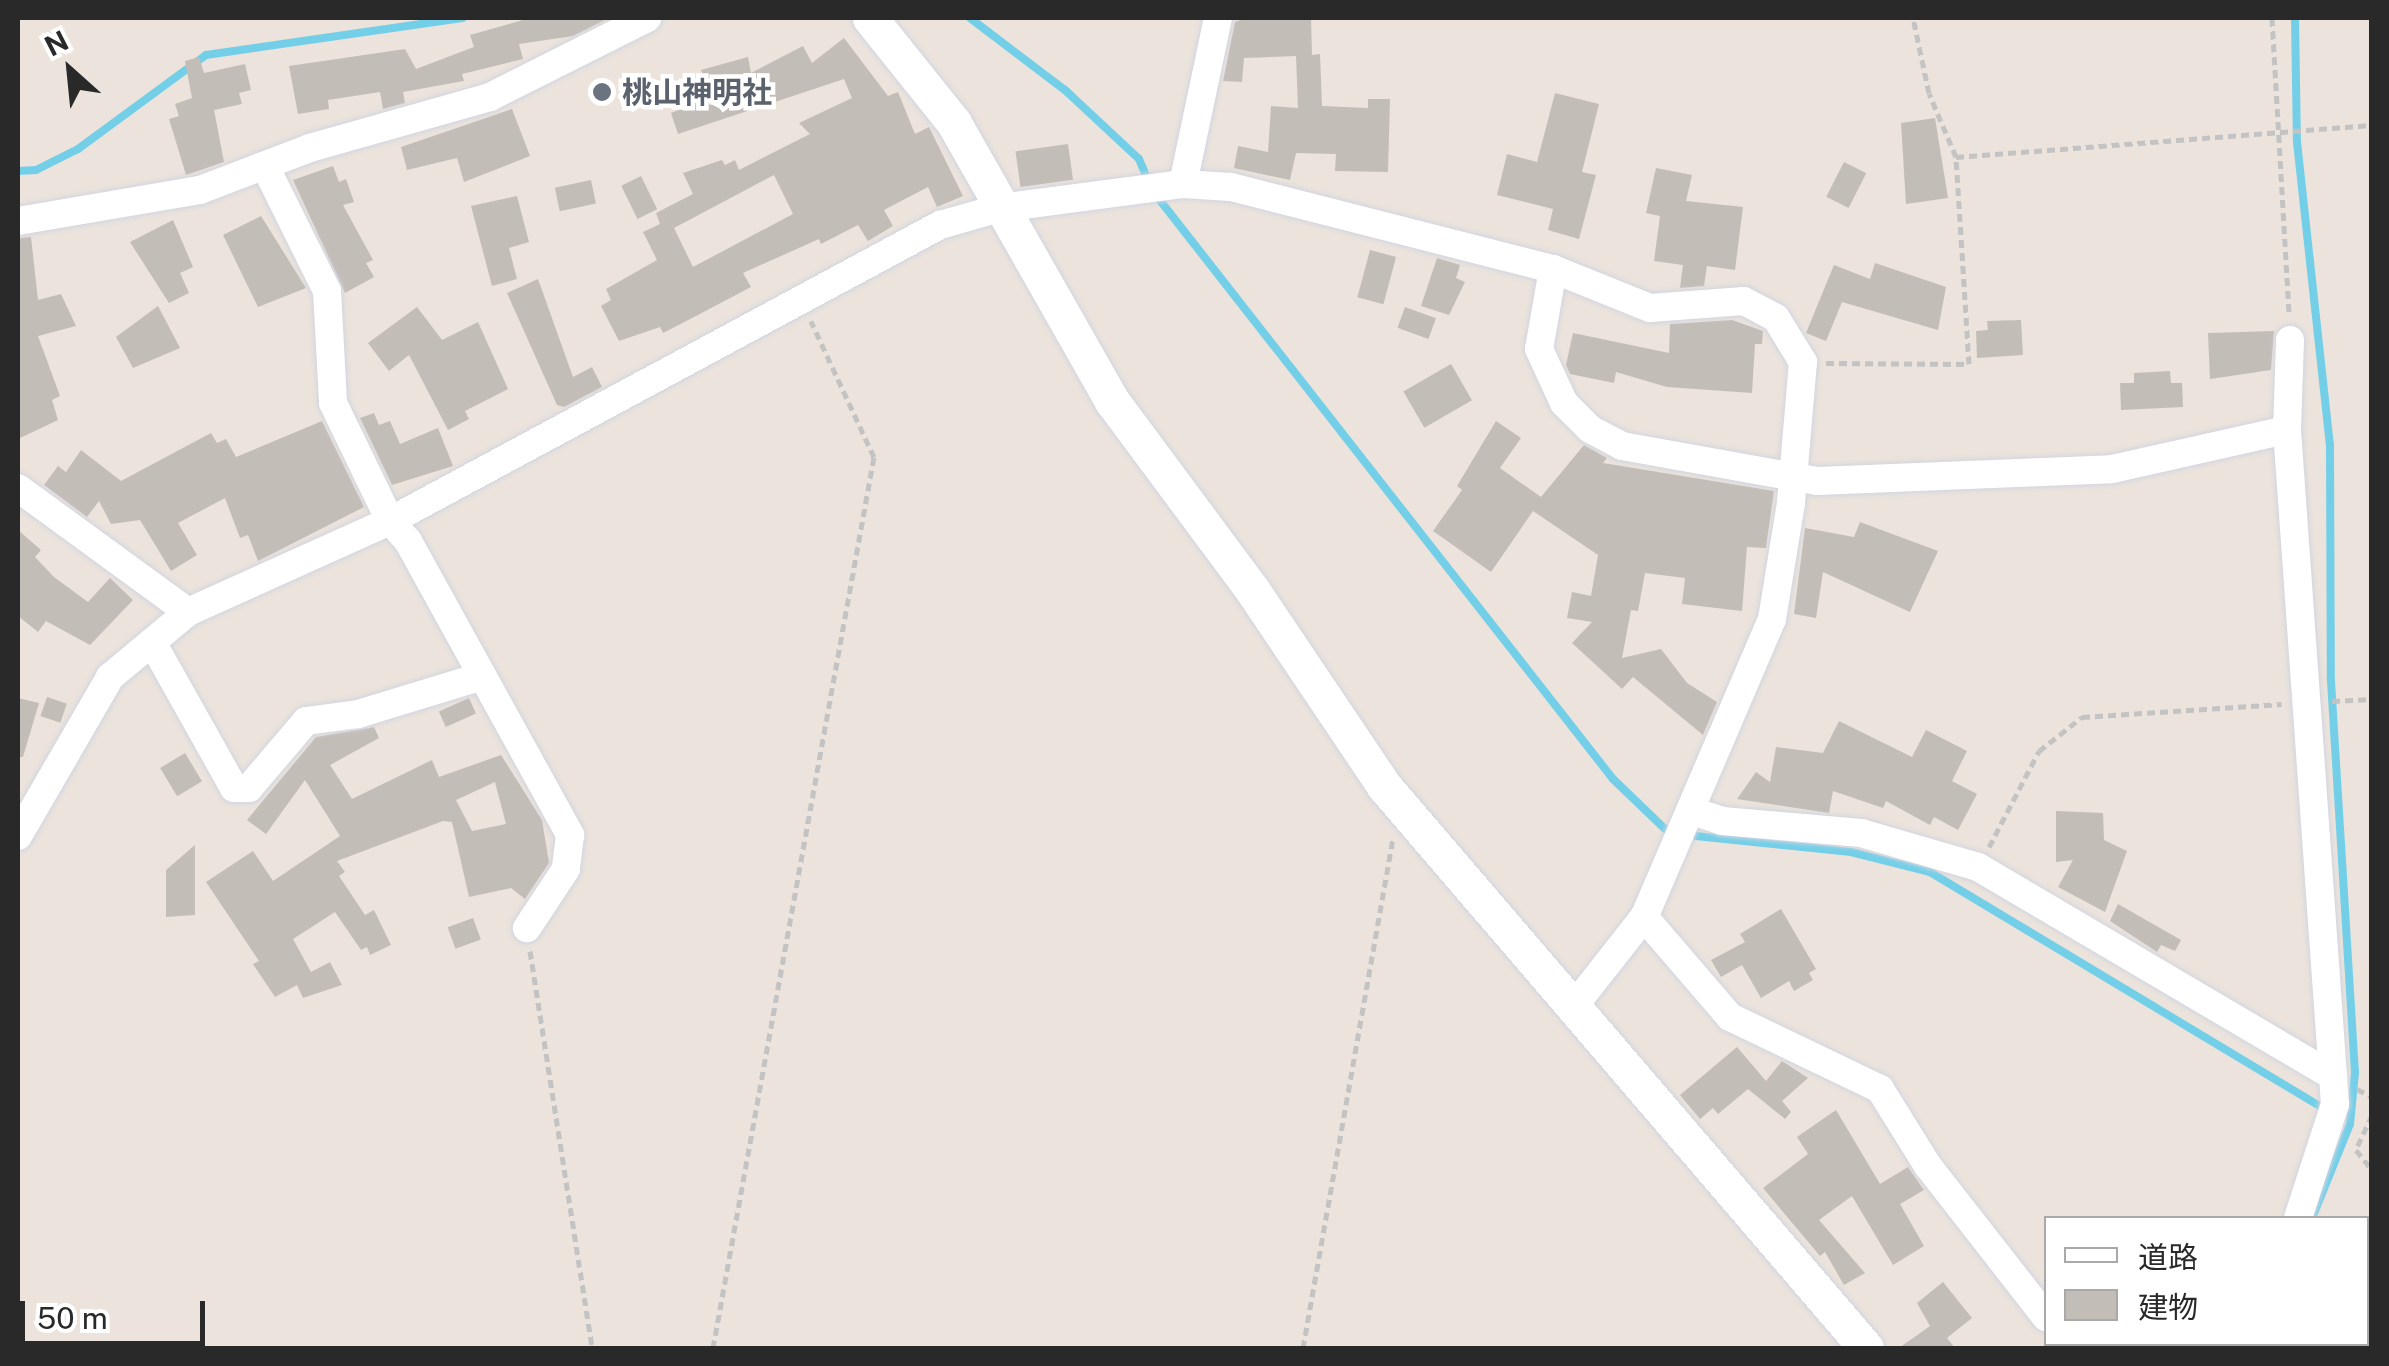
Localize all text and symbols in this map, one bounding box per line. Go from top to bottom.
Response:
north arrow [20,20,120,120]
text: N [39,23,73,62]
place label: 桃山神明社 [622,74,772,110]
marker: 桃山神明社 [591,81,613,103]
legend [2044,1216,2369,1346]
text: 道路 [2138,1239,2198,1275]
scale bar [25,1281,210,1343]
text: 建物 [2138,1289,2198,1325]
text: 50 m [37,1300,108,1336]

